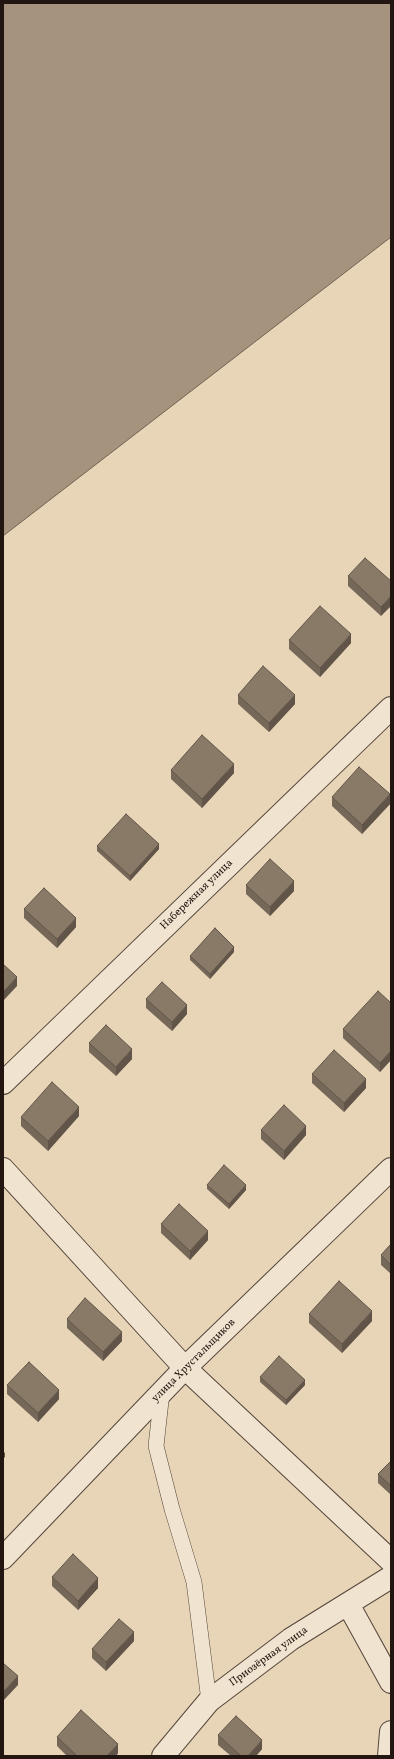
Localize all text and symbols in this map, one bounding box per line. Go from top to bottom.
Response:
street label: Набережная улица [158,857,236,933]
street label: улица Хрустальщиков [149,1316,239,1406]
street label: Приозёрная улица [227,1624,311,1690]

